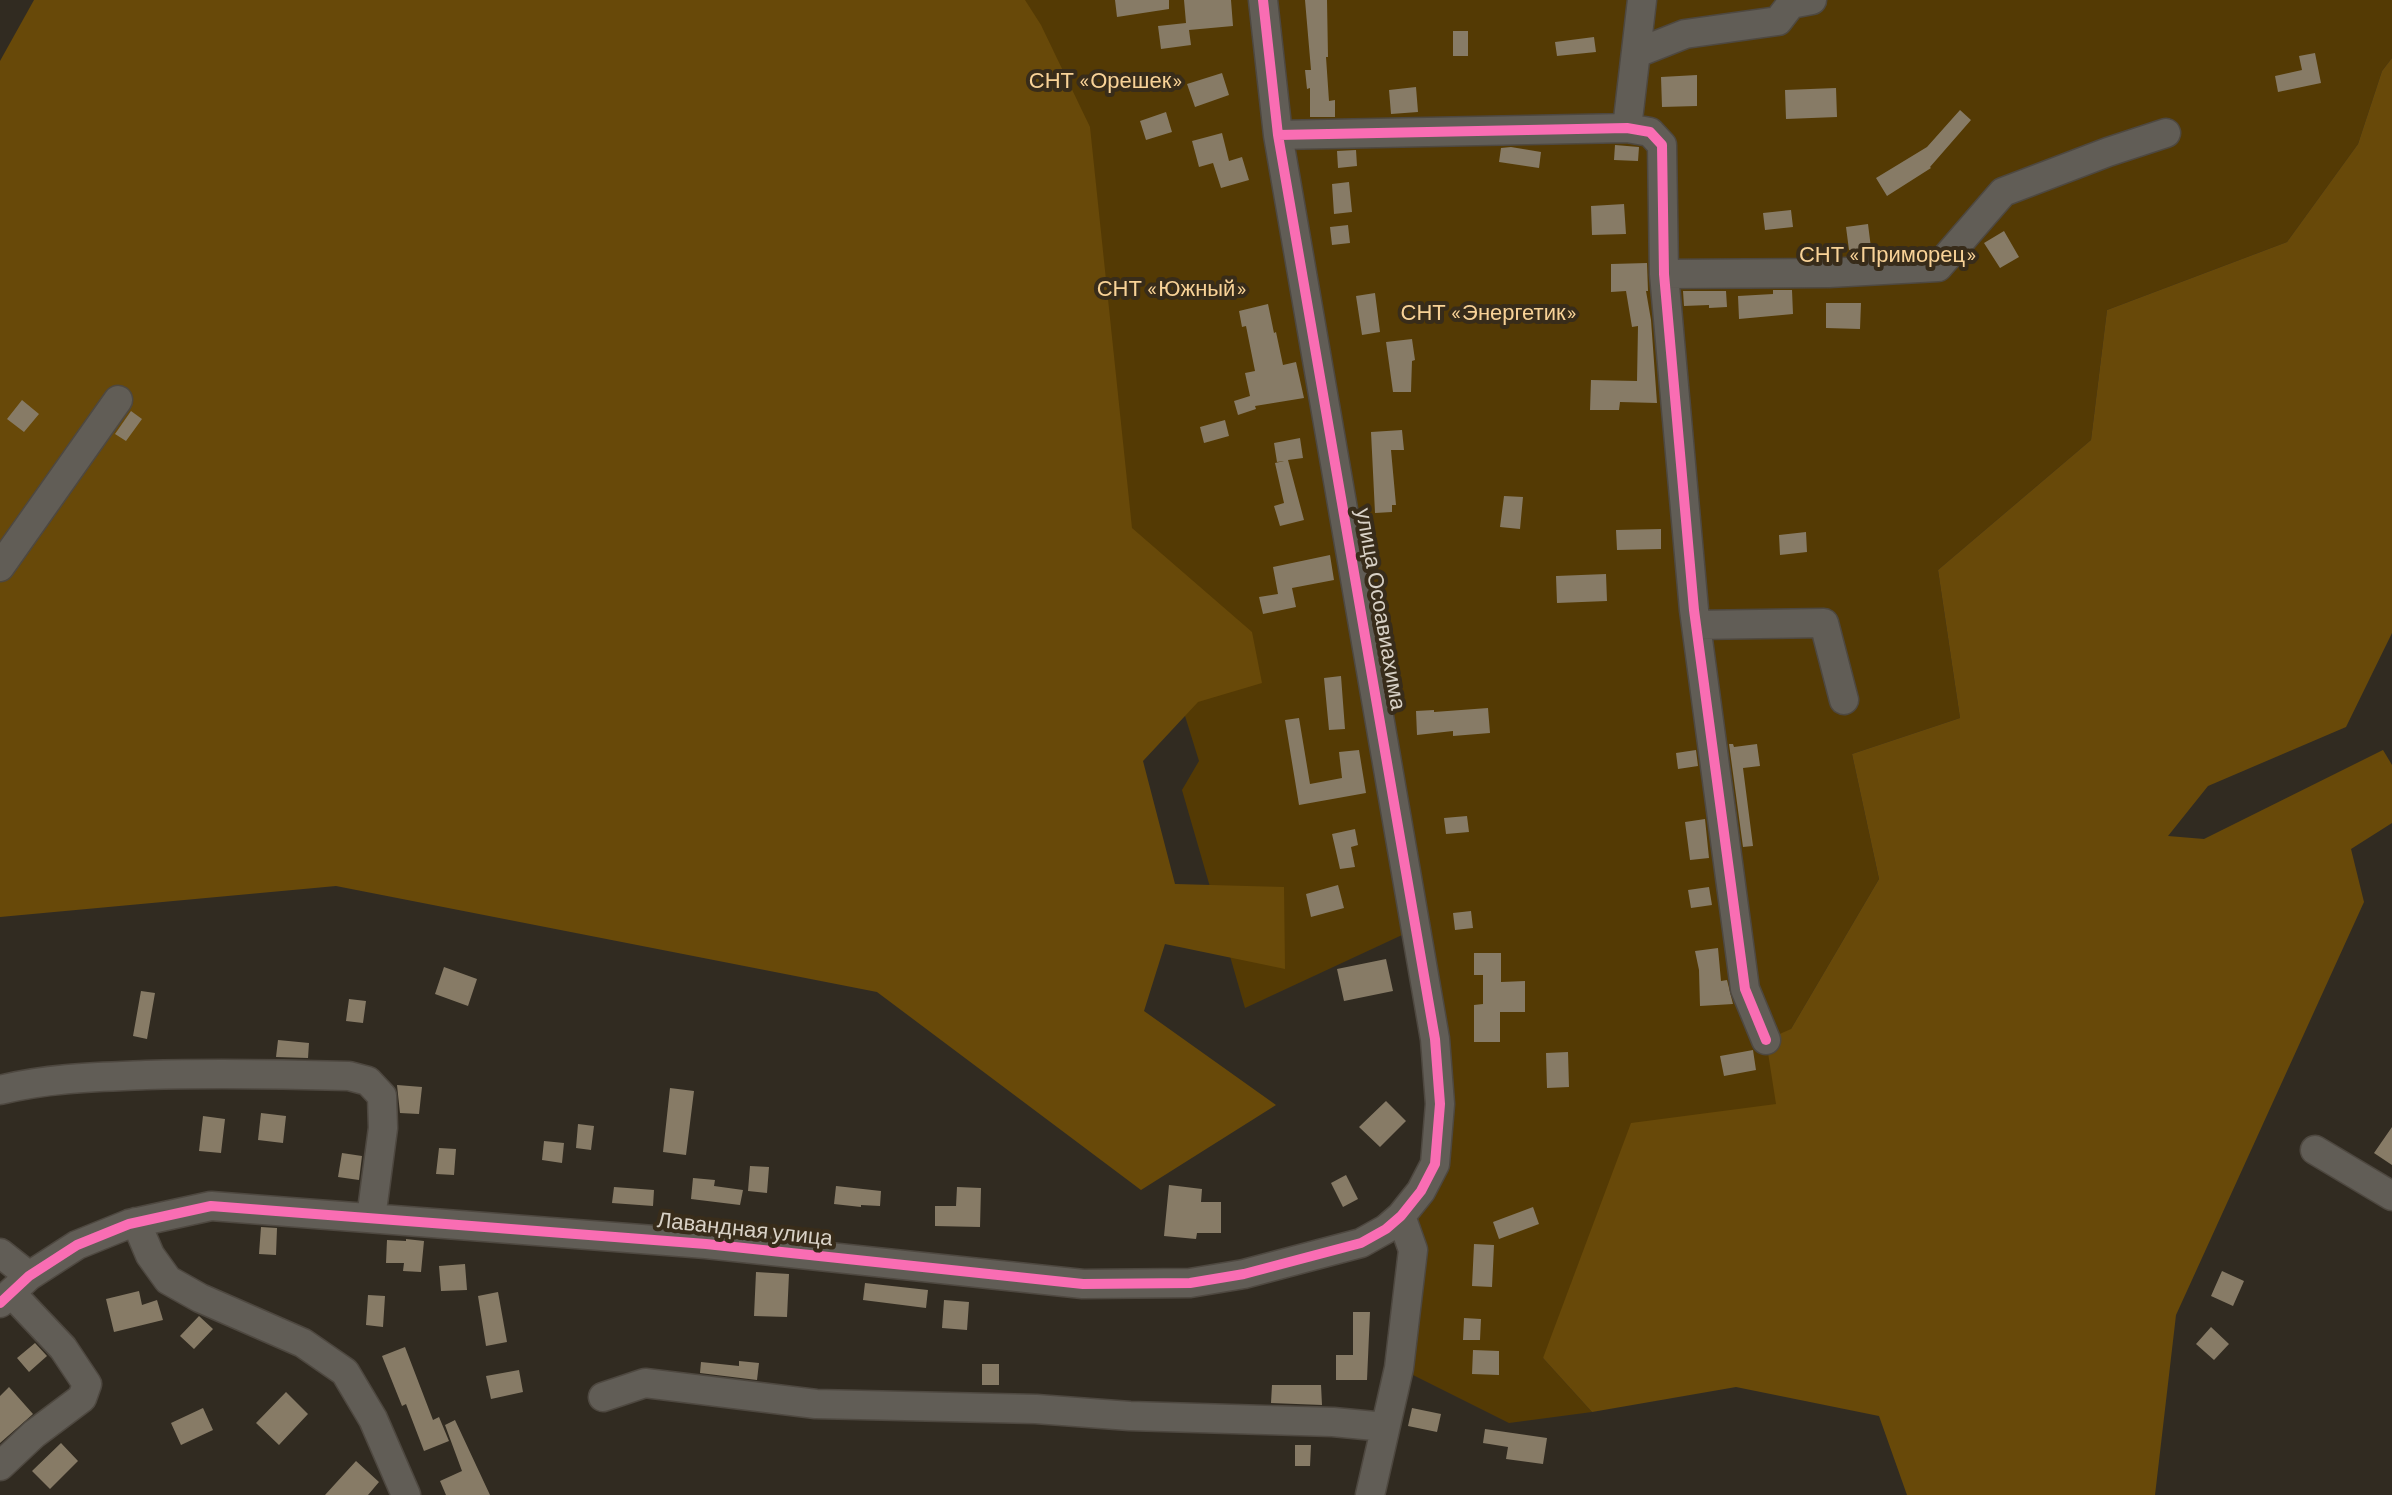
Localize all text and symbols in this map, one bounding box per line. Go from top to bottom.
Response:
park label: СНТ «Орешек» [1029,68,1183,94]
park label: СНТ «Приморец» [1799,242,1977,268]
park label: СНТ «Южный» [1097,276,1247,302]
park label: СНТ «Энергетик» [1401,300,1577,326]
street label: улица Осоавиахима [1350,506,1412,712]
street label: Лавандная улица [656,1207,834,1251]

